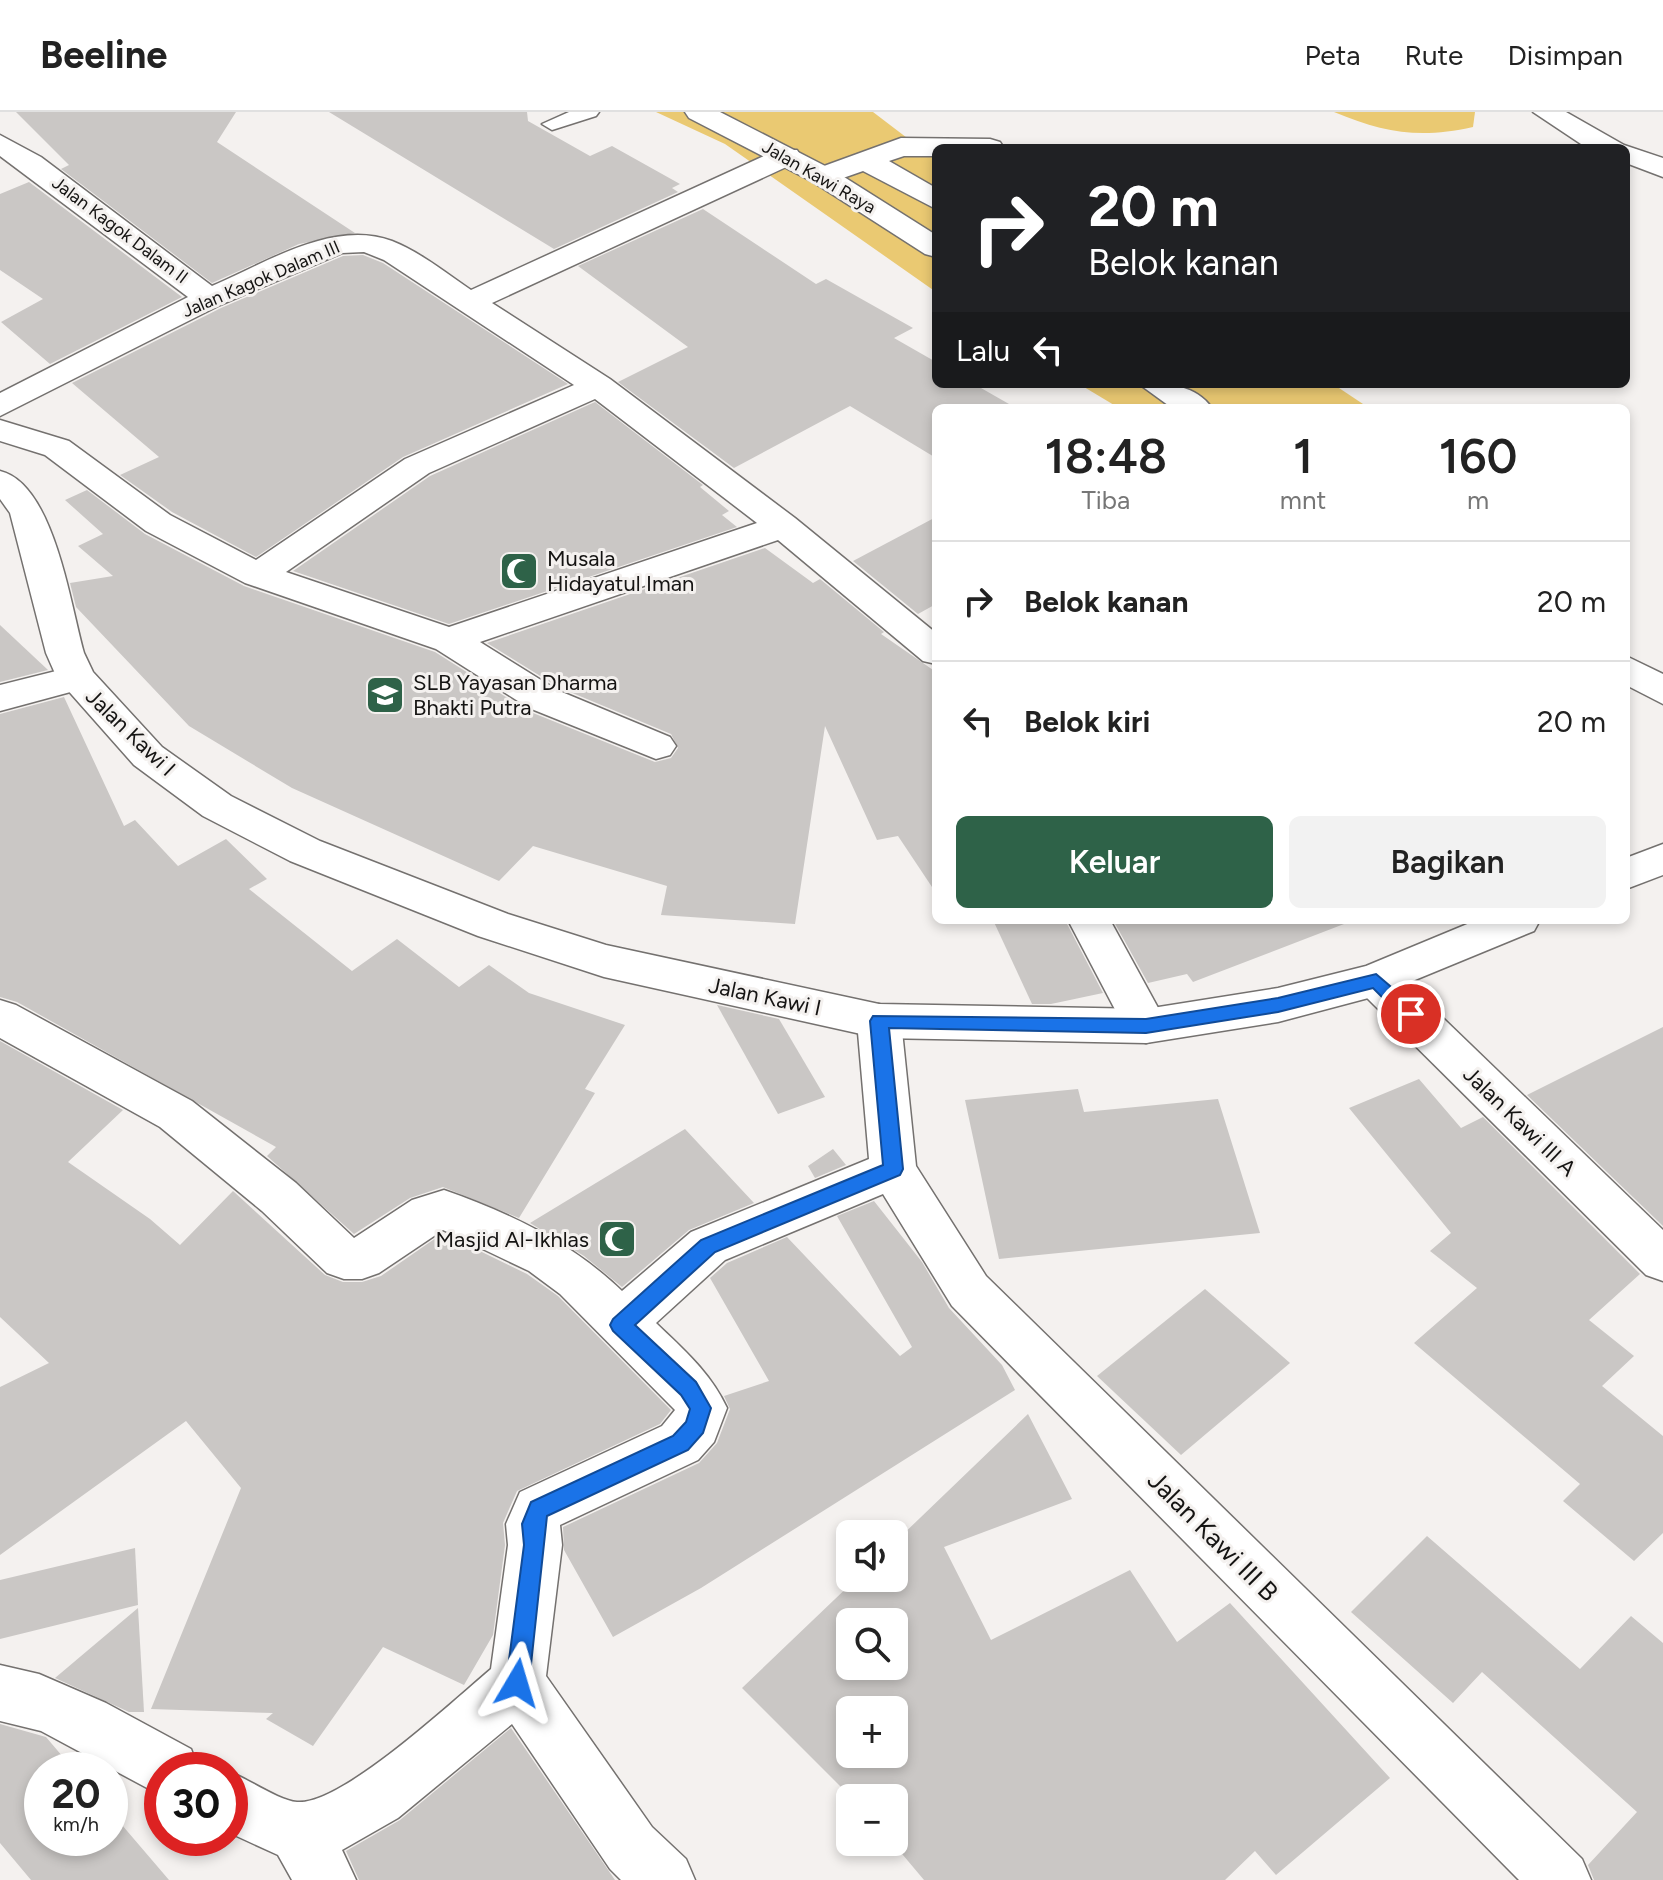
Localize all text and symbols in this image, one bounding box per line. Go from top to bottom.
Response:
text: Beeline [40,32,167,78]
text: Peta [1304,38,1360,72]
text: Rute [1404,38,1463,72]
text: Disimpan [1507,38,1623,72]
street label: Jalan Kawi Raya [758,136,880,218]
street label: Jalan Kagok Dalam II [48,172,192,288]
text: 20 m [1088,173,1219,240]
icon: right [956,176,1060,280]
street label: Jalan Kagok Dalam III [179,236,343,322]
text: Belok kanan [1088,241,1279,284]
icon: left [1026,328,1070,372]
text: Lalu [956,332,1010,369]
text: 18:48 [1045,427,1167,485]
text: 1 [1293,427,1313,485]
text: 160 [1439,427,1517,485]
text: Tiba [1081,484,1130,516]
text: mnt [1280,484,1326,516]
text: m [1467,484,1489,516]
place label: Musala Hidayatul Iman [547,545,694,597]
mosque icon: Musala Hidayatul Iman [498,550,540,592]
icon: right [956,579,1000,623]
text: Belok kanan [1024,583,1189,620]
text: 20 m [1537,583,1606,620]
place label: SLB Yayasan Dharma Bhakti Putra [413,669,618,721]
school or university icon: SLB Yayasan Dharma Bhakti Putra [364,674,406,716]
street label: Jalan Kawi I [80,683,181,782]
icon: left [956,699,1000,743]
text: Belok kiri [1024,703,1150,740]
text: 20 m [1537,703,1606,740]
button: Keluar [956,816,1273,908]
button: Bagikan [1289,816,1606,908]
street label: Jalan Kawi I [706,971,824,1022]
pin [1377,980,1445,1048]
icon: arrive [1389,992,1433,1036]
street label: Jalan Kawi III A [1458,1061,1582,1182]
mosque icon: Masjid Al-Ikhlas [596,1218,638,1260]
place label: Masjid Al-Ikhlas [435,1226,589,1253]
street label: Jalan Kawi III B [1141,1464,1285,1608]
map controls [836,1520,908,1856]
button: sound [836,1520,908,1592]
button: search [836,1608,908,1680]
position arrow [475,1641,559,1725]
button: + [836,1696,908,1768]
speed limit sign: 30 [144,1752,248,1856]
text: 20 [51,1770,101,1818]
button: − [836,1784,908,1856]
text: km/h [53,1812,99,1836]

